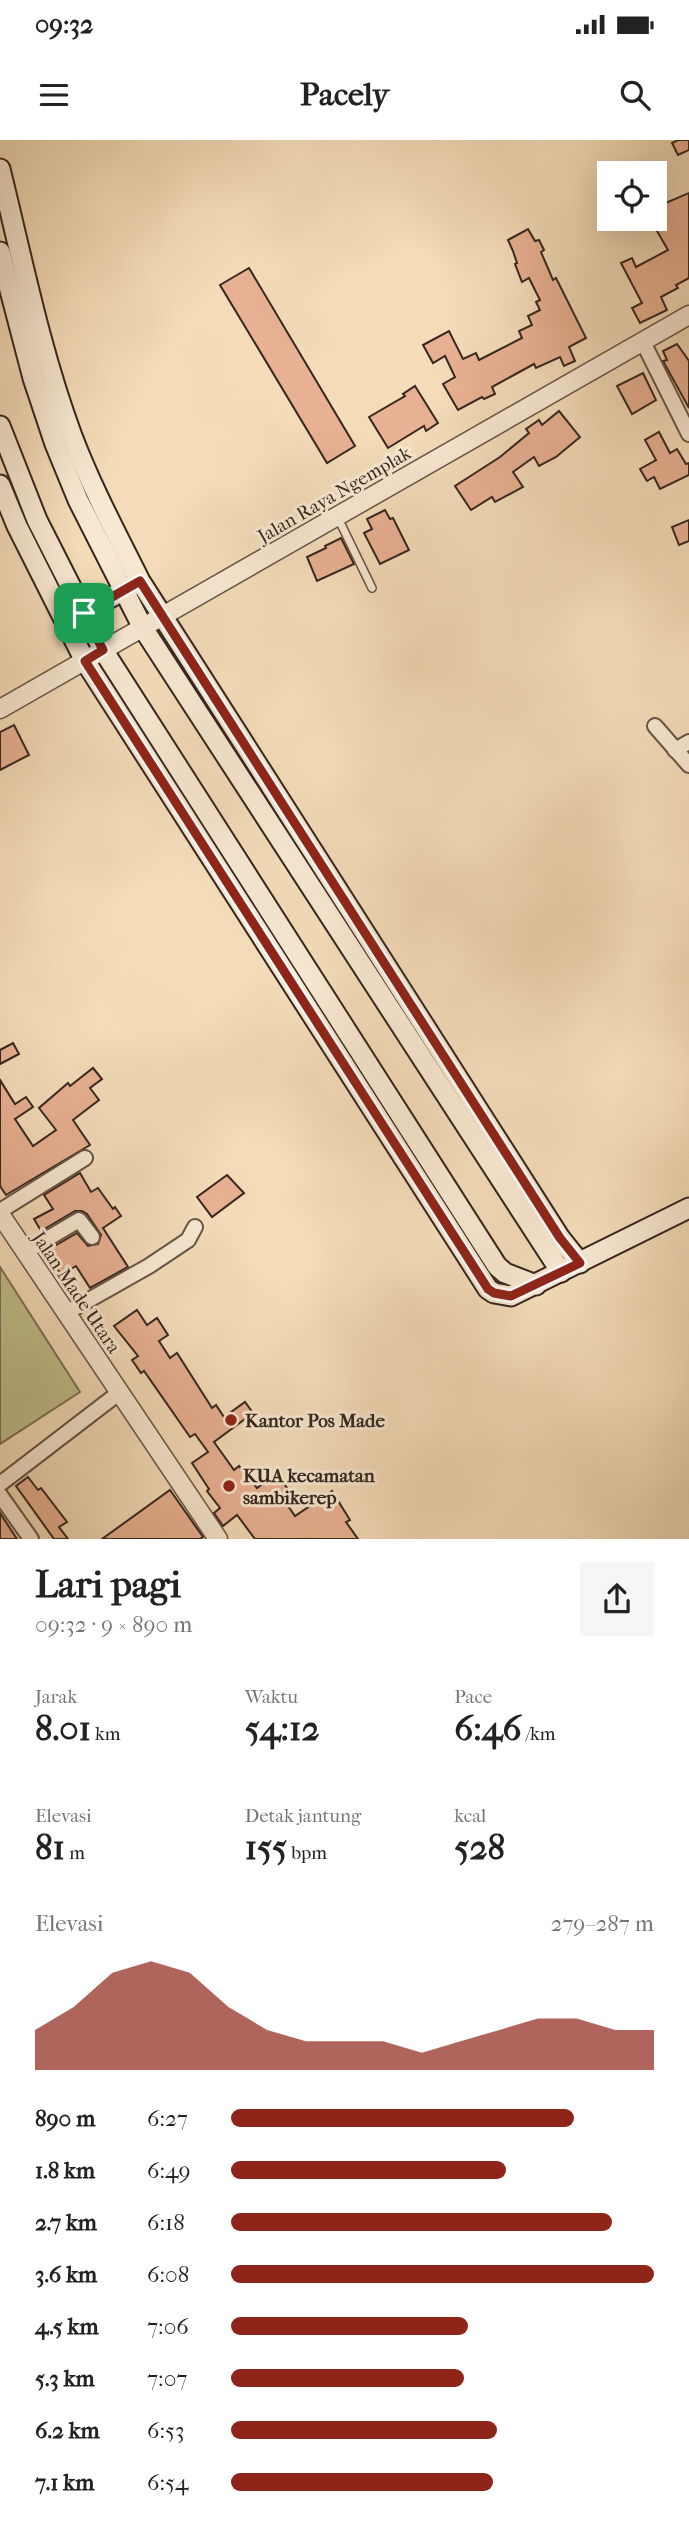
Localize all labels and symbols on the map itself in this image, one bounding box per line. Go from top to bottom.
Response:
street label: Jalan Raya Ngemplak [252,442,415,549]
pin [54,583,114,643]
street label: Jalan Made Utara [26,1226,125,1358]
place label: Kantor Pos Made [245,1410,385,1432]
marker: Kantor Pos Made [223,1412,239,1428]
place label: KUA kecamatan sambikerep [243,1465,376,1509]
marker: KUA kecamatan sambikerep [221,1478,237,1494]

